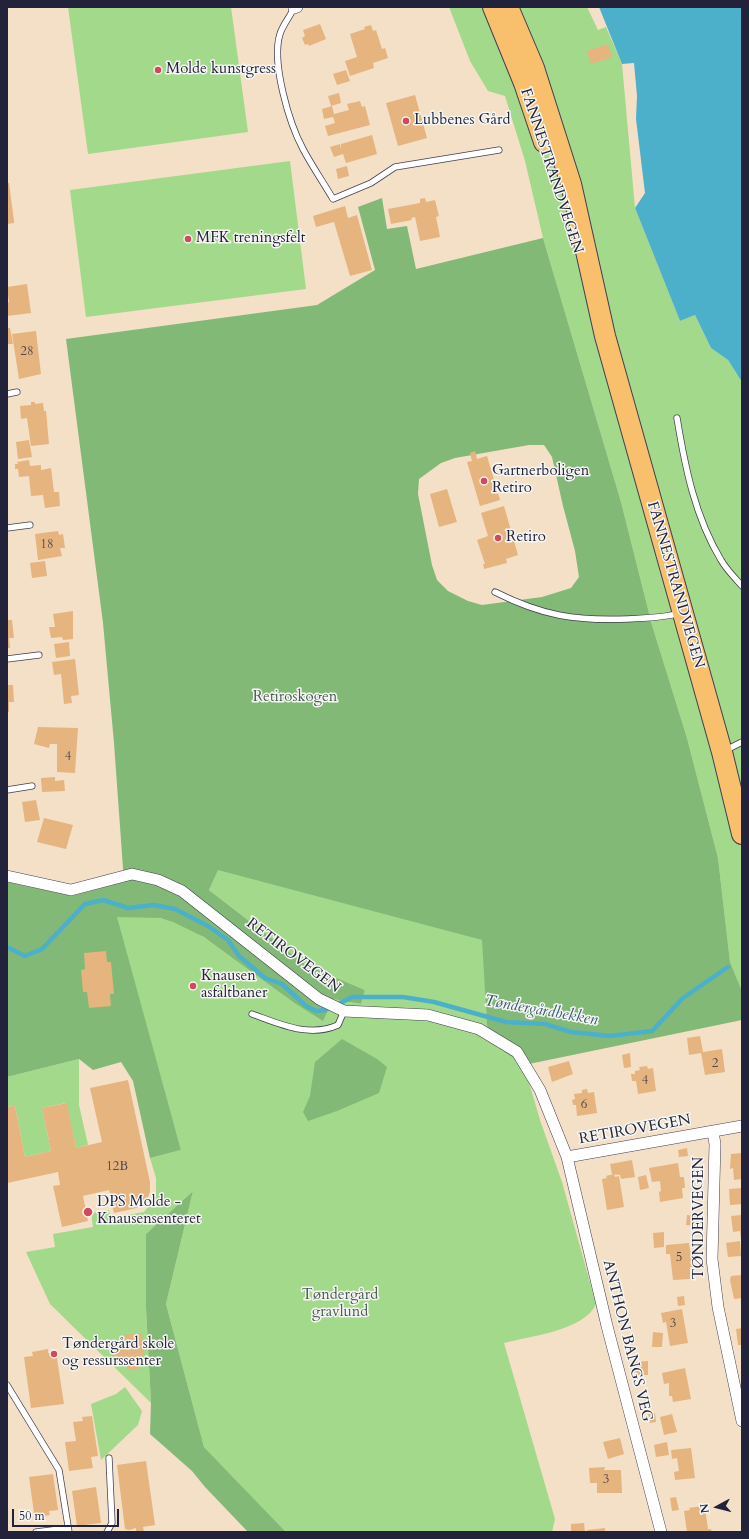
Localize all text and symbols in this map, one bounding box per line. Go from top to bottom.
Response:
place label: Molde kunstgress [166,61,276,79]
marker: Molde kunstgress [153,65,163,75]
street label: FANNESTRANDVEGEN [516,86,586,256]
place label: Lubbenes Gård [414,112,510,130]
marker: Lubbenes Gård [401,116,411,126]
place label: MFK treningsfelt [196,230,306,248]
marker: MFK treningsfelt [183,234,193,244]
house number: 28 [20,344,34,360]
place label: Gartnerboligen Retiro [492,463,589,498]
marker: Gartnerboligen Retiro [479,476,489,486]
street label: FANNESTRANDVEGEN [643,499,707,671]
place label: Retiro [506,529,546,547]
marker: Retiro [493,533,503,543]
house number: 18 [40,537,54,553]
park label: Retiroskogen [253,689,337,707]
house number: 4 [65,749,71,765]
street label: RETIROVEGEN [242,915,344,997]
place label: Knausen asfaltbaner [201,968,267,1003]
marker: Knausen asfaltbaner [188,981,198,991]
water label: Tøndergårdbekken [483,992,599,1030]
house number: 2 [712,1056,718,1072]
house number: 4 [642,1073,648,1089]
house number: 6 [581,1097,587,1113]
street label: RETIROVEGEN [578,1111,692,1149]
street label: TØNDERVEGEN [691,1157,709,1279]
house number: 12B [106,1159,128,1175]
place label: DPS Molde - Knausensenteret [97,1194,201,1229]
marker: DPS Molde - Knausensenteret [82,1206,94,1218]
house number: 5 [676,1250,682,1266]
street label: ANTHON BANGS VEG [598,1258,656,1424]
park label: Tøndergård gravlund [302,1287,378,1322]
house number: 3 [670,1316,676,1332]
place label: Tøndergård skole og ressurssenter [62,1336,174,1371]
marker: Tøndergård skole og ressurssenter [49,1349,59,1359]
house number: 3 [603,1472,609,1488]
north arrow [697,1487,737,1527]
scale bar [14,1501,121,1527]
text: N [697,1503,713,1514]
text: 50 m [19,1508,45,1524]

